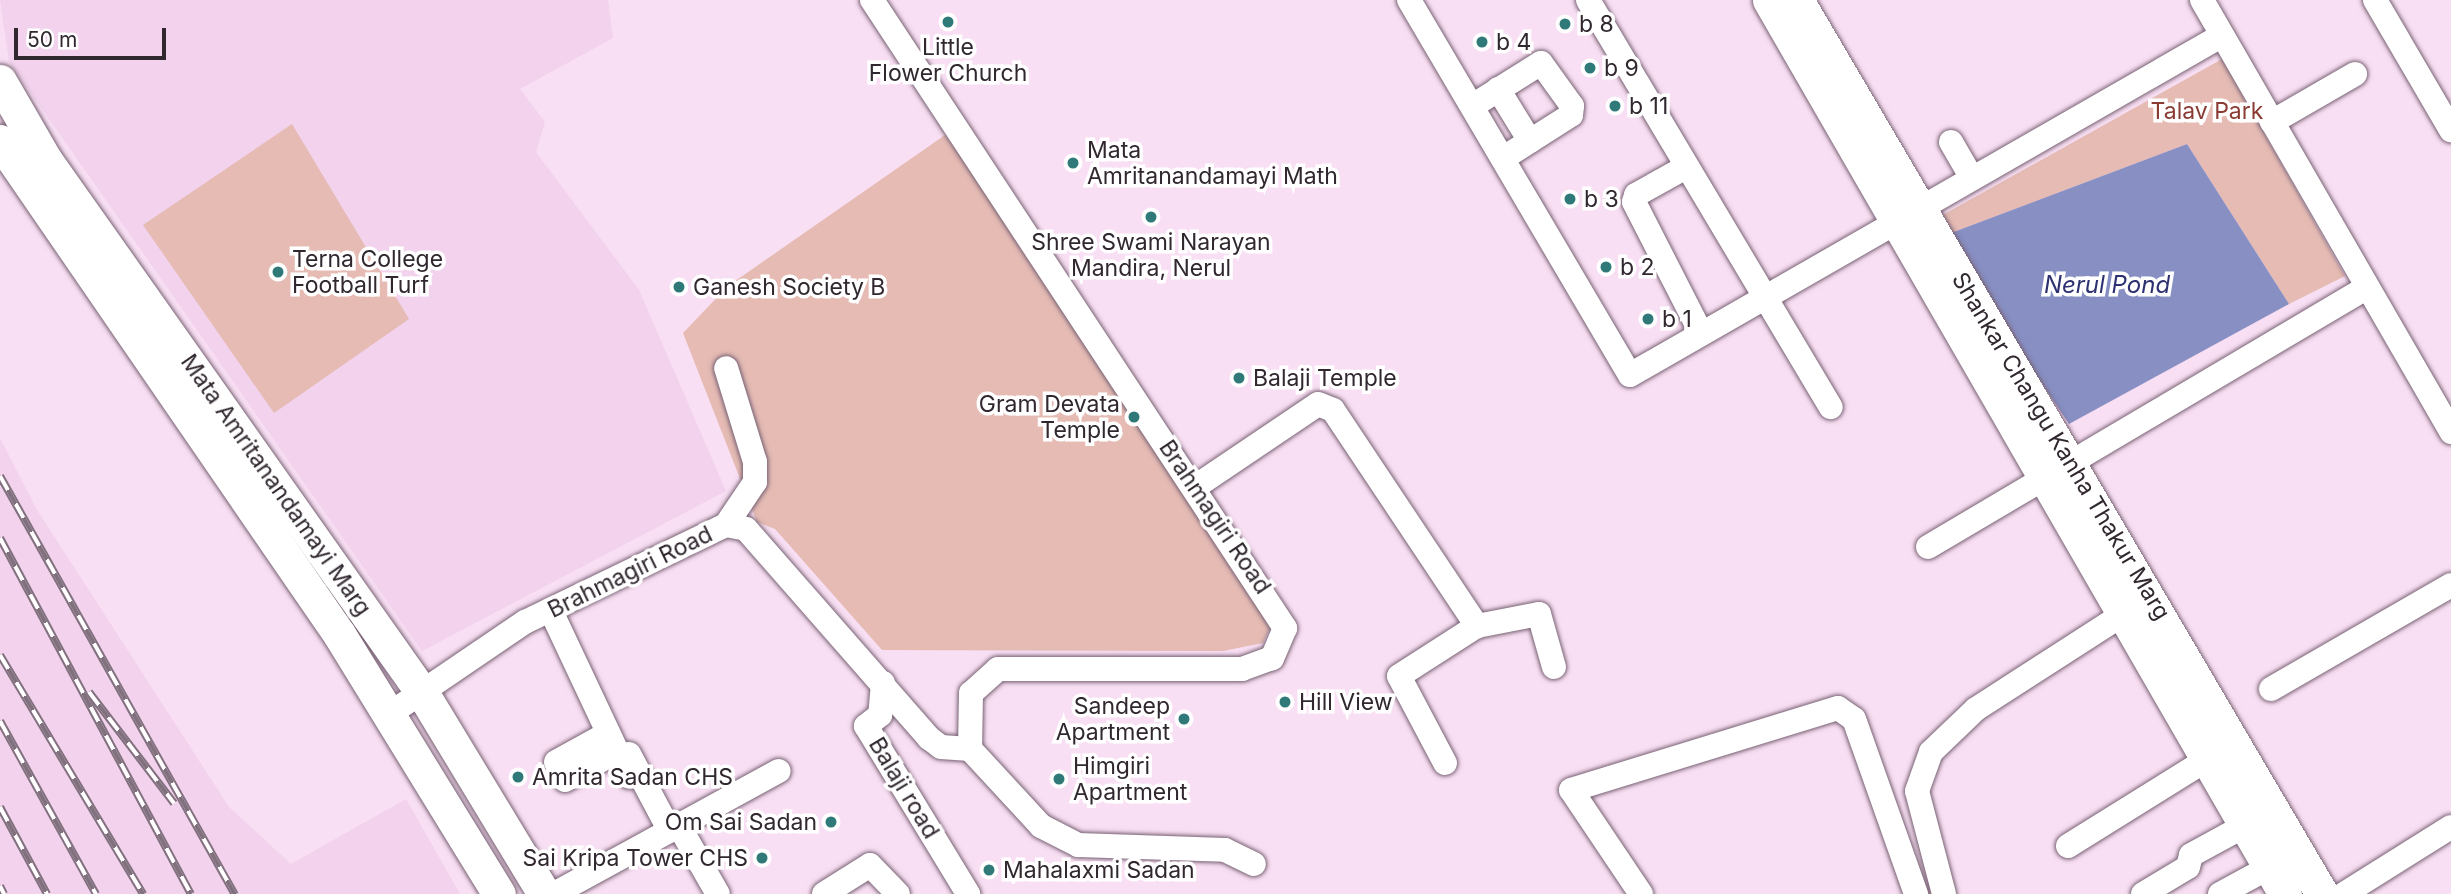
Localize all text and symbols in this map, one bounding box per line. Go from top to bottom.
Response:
place label: b 8 [1579,10,1614,38]
scale bar [18,14,170,58]
marker: Little Flower Church [940,14,956,30]
marker: b 8 [1557,16,1573,32]
text: 50 m [27,27,77,52]
place label: b 4 [1496,28,1531,56]
place label: Little Flower Church [869,33,1027,87]
marker: b 4 [1474,34,1490,50]
place label: b 9 [1604,54,1639,82]
marker: b 9 [1582,60,1598,76]
place label: b 11 [1629,92,1668,120]
park label: Talav Park [2151,97,2263,125]
marker: b 11 [1607,98,1623,114]
place label: Mata Amritanandamayi Math [1087,136,1338,190]
marker: Mata Amritanandamayi Math [1065,155,1081,171]
place label: b 3 [1584,185,1619,213]
marker: b 3 [1562,191,1578,207]
marker: Shree Swami Narayan Mandira, Nerul [1143,209,1159,225]
place label: Shree Swami Narayan Mandira, Nerul [1031,228,1271,282]
place label: Terna College Football Turf [292,245,443,299]
place label: b 2 [1620,253,1655,281]
marker: b 2 [1598,259,1614,275]
marker: Terna College Football Turf [270,264,286,280]
street label: Shankar Changu Kanha Thakur Marg [1946,267,2176,625]
water label: Nerul Pond [2044,271,2170,299]
place label: Ganesh Society B [693,273,885,301]
marker: Ganesh Society B [671,279,687,295]
place label: b 1 [1662,305,1692,333]
marker: b 1 [1640,311,1656,327]
street label: Mata Amritanandamayi Marg [175,349,377,621]
place label: Balaji Temple [1253,364,1397,392]
marker: Balaji Temple [1231,370,1247,386]
place label: Gram Devata Temple [979,390,1120,444]
marker: Gram Devata Temple [1126,409,1142,425]
street label: Brahmagiri Road [1153,435,1277,599]
street label: Brahmagiri Road [543,520,717,624]
place label: Hill View [1299,688,1393,716]
place label: Sandeep Apartment [1056,692,1170,746]
marker: Hill View [1277,694,1293,710]
marker: Sandeep Apartment [1176,711,1192,727]
street label: Balaji road [863,732,945,844]
place label: Himgiri Apartment [1073,752,1187,806]
place label: Amrita Sadan CHS [532,763,733,791]
marker: Amrita Sadan CHS [510,769,526,785]
marker: Himgiri Apartment [1051,771,1067,787]
place label: Om Sai Sadan [665,808,817,836]
marker: Om Sai Sadan [823,814,839,830]
place label: Sai Kripa Tower CHS [523,844,748,872]
marker: Sai Kripa Tower CHS [754,850,770,866]
place label: Mahalaxmi Sadan [1003,856,1195,884]
marker: Mahalaxmi Sadan [981,862,997,878]

